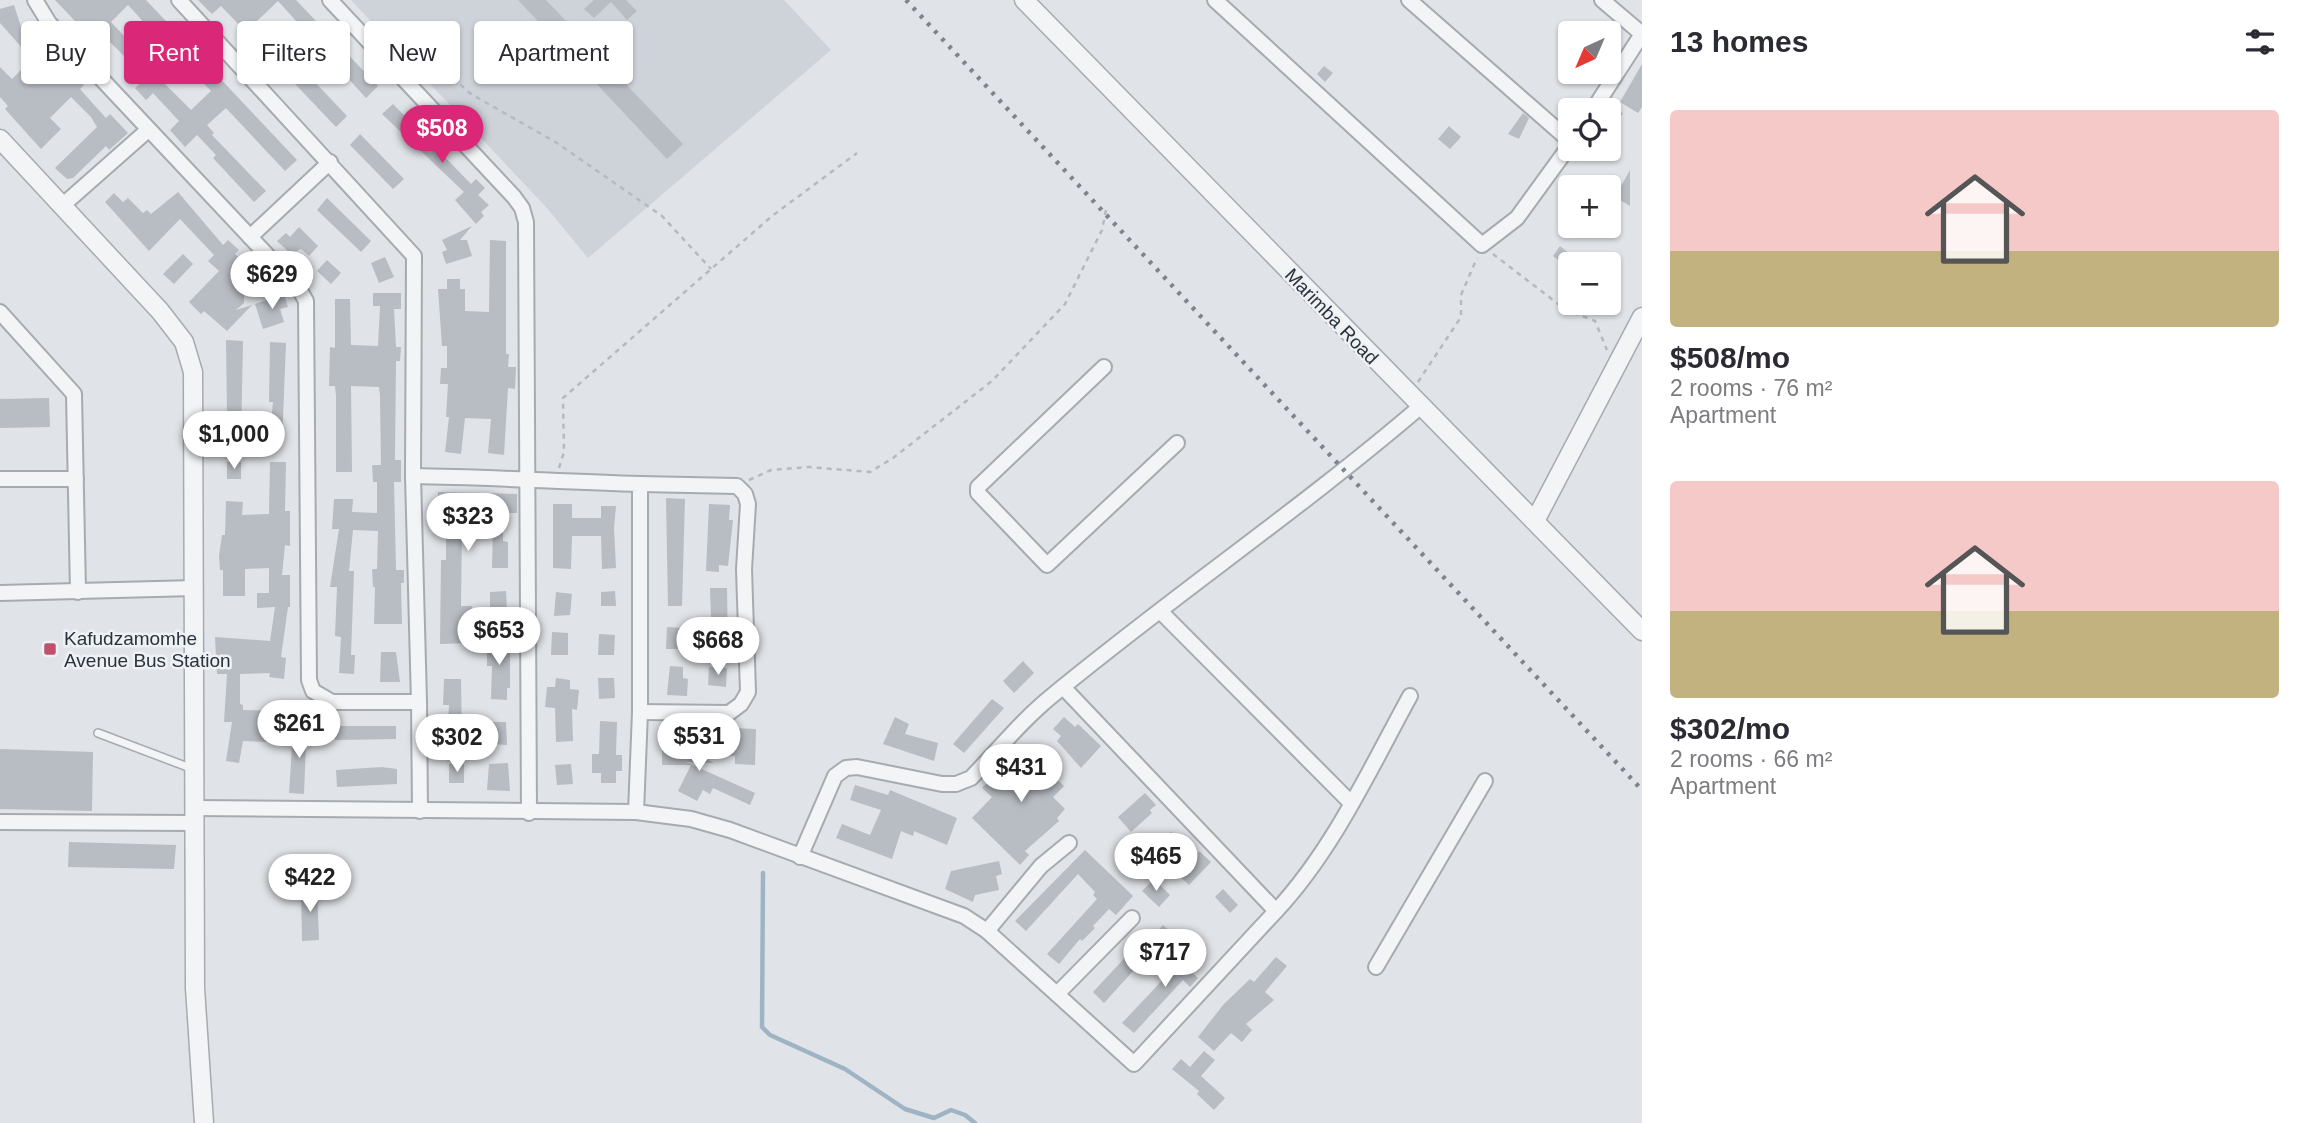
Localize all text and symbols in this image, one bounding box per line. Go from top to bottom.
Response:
chip: Buy [21,21,110,84]
chip: Rent [124,21,223,84]
chip: Filters [237,21,350,84]
chip: New [364,21,460,84]
chip: Apartment [474,21,633,84]
north arrow [1558,21,1620,84]
map controls [1558,21,1621,315]
icon: filters [2241,23,2279,61]
text: 13 homes [1670,25,1808,58]
button: locate [1558,98,1621,161]
pin: $508 [401,106,483,165]
text: $508 [416,115,468,141]
icon: home [1912,156,2038,282]
button: + [1558,175,1621,238]
pin: $629 [231,252,313,311]
button: − [1558,252,1621,315]
text: $629 [246,261,298,287]
street label: Marimba Road [1281,264,1382,368]
text: $508/mo [1670,341,1790,374]
text: 2 rooms · 76 m² [1670,375,1832,401]
text: Apartment [1670,402,1776,428]
pin: $1,000 [177,412,291,471]
text: $1,000 [199,421,269,447]
pin: $323 [427,494,509,553]
text: $323 [442,503,494,529]
icon: home [1912,527,2038,653]
pin: $653 [458,608,540,667]
text: $653 [473,617,525,643]
pin: $668 [677,618,759,677]
text: $668 [692,627,744,653]
place label: Kafudzamomhe Avenue Bus Station [64,628,231,671]
marker: Kafudzamomhe Avenue Bus Station [42,641,58,657]
pin: $261 [258,700,340,760]
text: $261 [273,710,325,736]
text: $302/mo [1670,712,1790,745]
pin: $302 [416,714,498,774]
pin: $531 [658,714,740,773]
text: $531 [673,723,725,749]
text: $302 [431,724,483,750]
pin: $431 [980,744,1062,804]
text: 2 rooms · 66 m² [1670,746,1832,772]
text: $431 [995,754,1047,780]
text: Apartment [1670,773,1776,799]
pin: $465 [1115,834,1197,893]
text: $465 [1130,843,1182,869]
pin: $422 [269,855,351,914]
text: $422 [284,864,336,890]
pin: $717 [1124,930,1206,989]
text: $717 [1139,939,1191,965]

